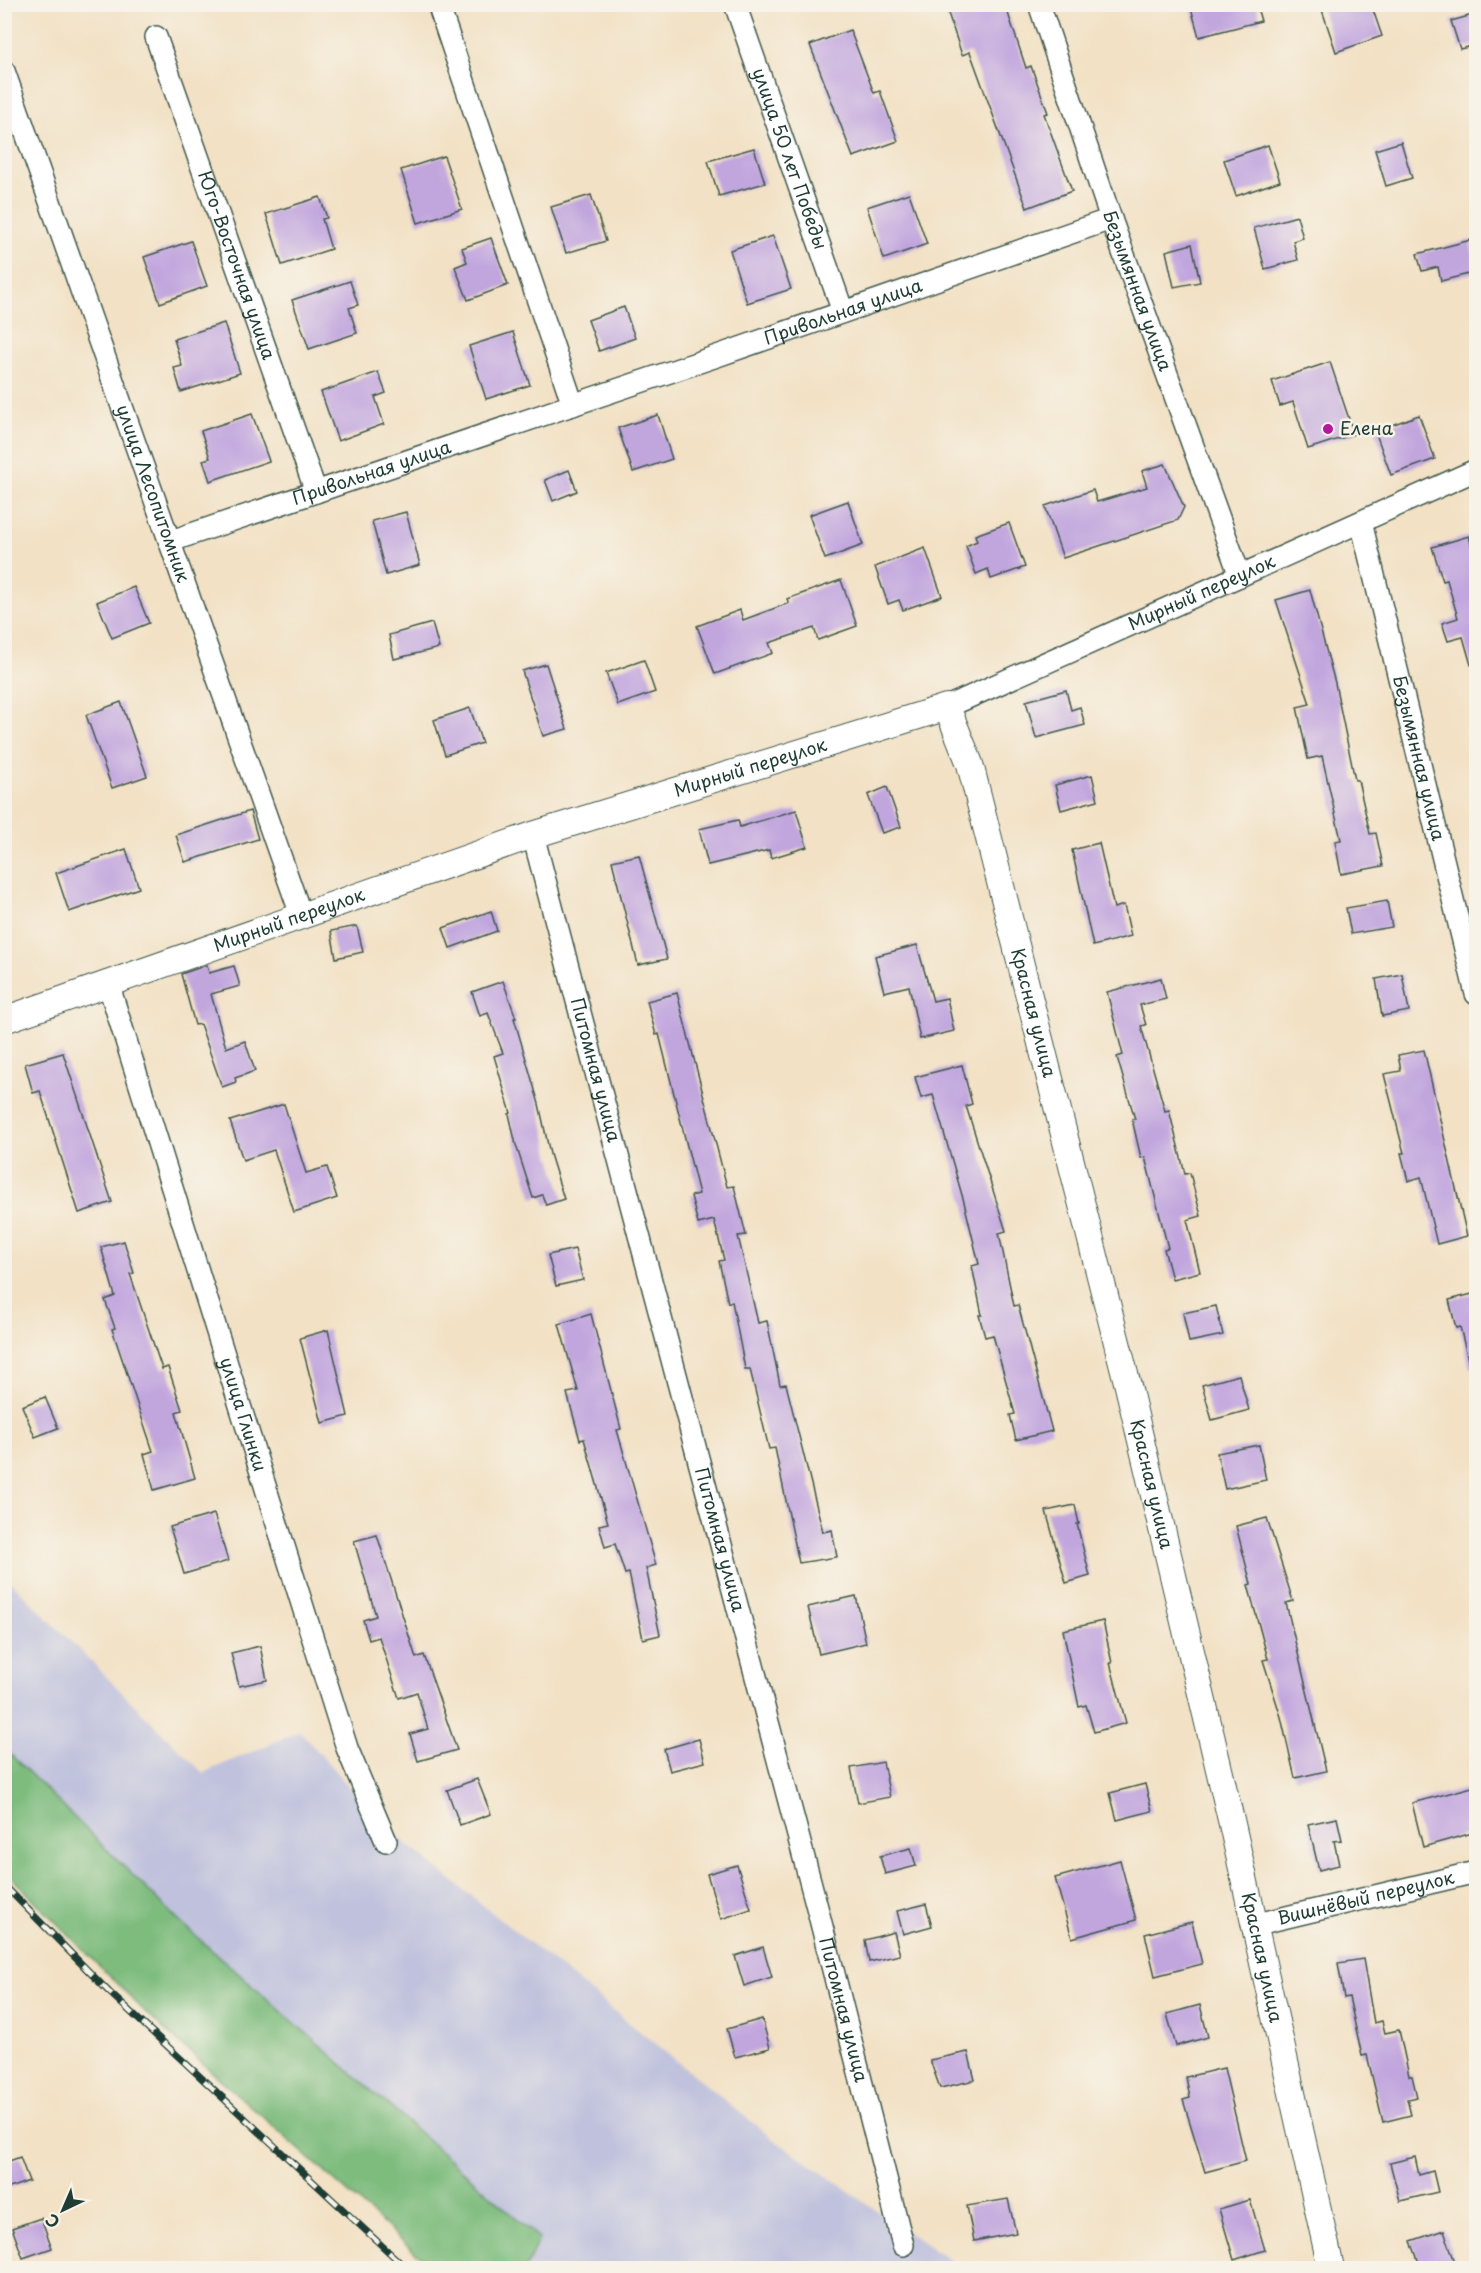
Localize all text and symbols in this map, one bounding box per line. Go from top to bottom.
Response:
street label: улица 50 лет Победы [746,64,835,253]
street label: Юго-Восточная улица [192,167,284,364]
street label: Безымянная улица [1097,206,1180,375]
street label: Привольная улица [760,271,926,351]
street label: улица Лесопитомник [110,400,198,586]
place label: Елена [1340,414,1394,441]
marker: Елена [1321,422,1335,436]
street label: Привольная улица [288,432,455,511]
street label: Мирный переулок [1123,547,1279,636]
street label: Безымянная улица [1387,672,1453,844]
street label: Мирный переулок [670,730,830,803]
street label: Мирный переулок [209,880,368,958]
street label: Красная улица [1005,945,1064,1081]
street label: Питомная улица [565,994,629,1145]
street label: улица Глинки [214,1354,275,1474]
street label: Красная улица [1124,1416,1181,1552]
street label: Питомная улица [689,1464,753,1615]
street label: Вишнёвый переулок [1274,1863,1457,1931]
street label: Красная улица [1236,1890,1291,2025]
street label: Питомная улица [813,1934,876,2085]
north arrow [33,2180,93,2240]
text: С [39,2209,65,2234]

